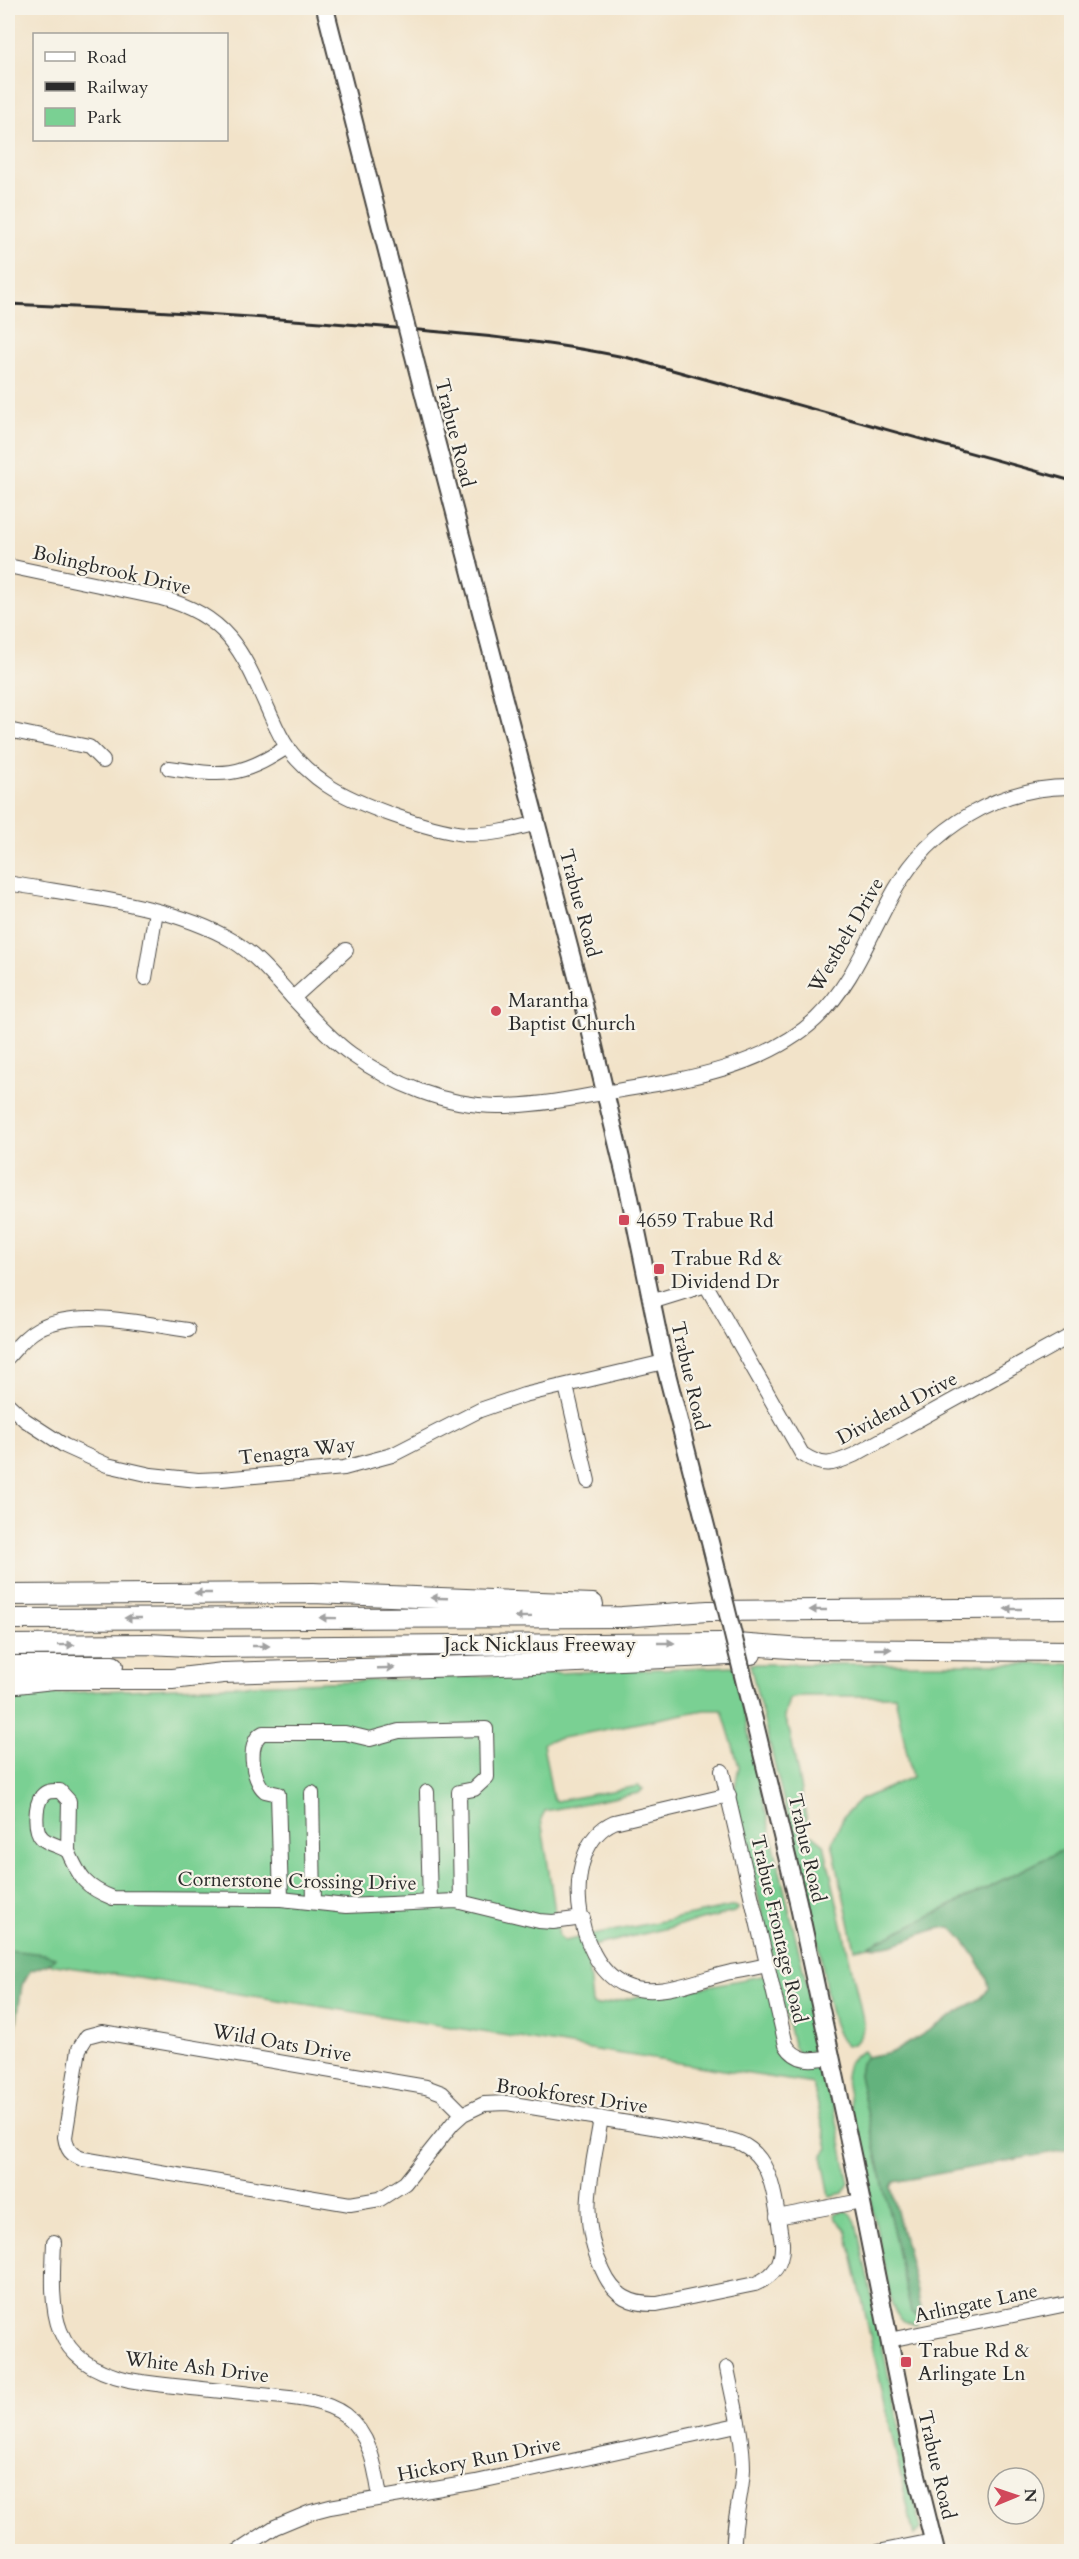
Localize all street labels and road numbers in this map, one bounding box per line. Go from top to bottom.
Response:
street label: Trabue Road [429,376,482,490]
street label: Bolingbrook Drive [30,539,194,601]
street label: Trabue Road [553,846,607,960]
street label: Westbelt Drive [802,872,890,999]
street label: Trabue Road [664,1319,716,1433]
street label: Dividend Drive [832,1365,962,1451]
street label: Tenagra Way [237,1430,357,1472]
street label: Jack Nicklaus Freeway [441,1631,636,1658]
street label: Trabue Road [781,1791,833,1905]
street label: Trabue Frontage Road [744,1832,814,2026]
street label: Cornerstone Crossing Drive [177,1865,417,1897]
street label: Wild Oats Drive [209,2017,354,2069]
street label: Brookforest Drive [494,2072,650,2120]
street label: Arlingate Lane [912,2277,1040,2329]
street label: White Ash Drive [122,2345,271,2389]
street label: Trabue Road [911,2408,963,2522]
street label: Hickory Run Drive [395,2430,563,2488]

